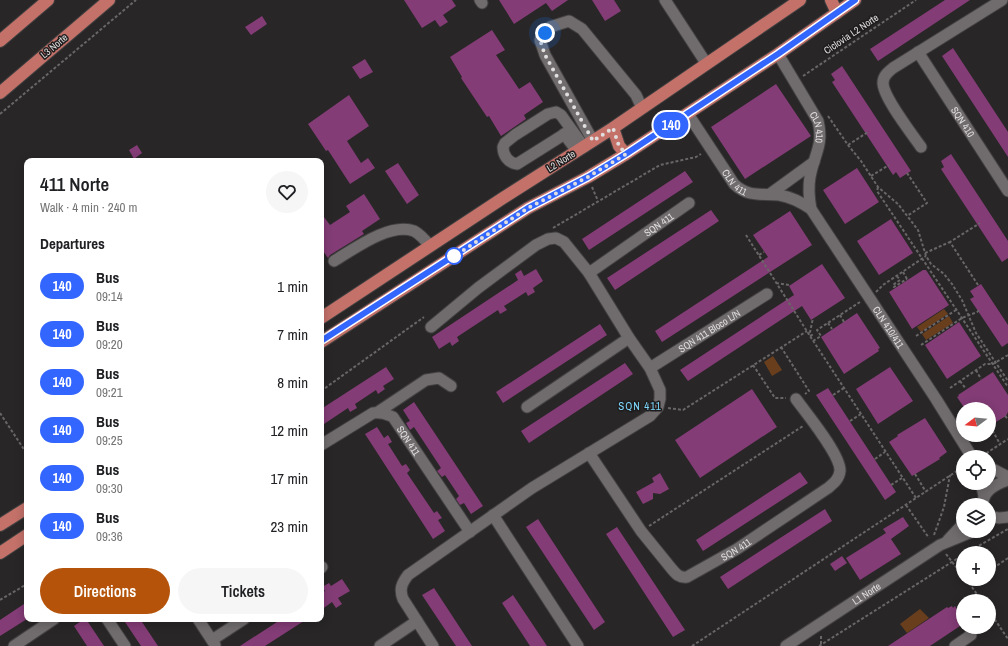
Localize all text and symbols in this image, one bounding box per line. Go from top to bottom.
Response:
street label: Ciclovia L2 Norte [821,11,881,57]
your location [535,23,555,43]
street label: L3 Norte [38,31,71,61]
street label: SQN 410 [948,104,978,140]
street label: CLN 410 [807,109,826,144]
line badge: 140 [648,112,694,138]
text: 140 [661,116,681,134]
street label: L2 Norte [544,147,578,175]
street label: CLN 411 [719,167,750,198]
text: 411 Norte [40,171,109,197]
button: heart [266,171,308,213]
text: Walk · 4 min · 240 m [40,199,137,216]
street label: SQN 411 [641,209,676,239]
text: Departures [40,233,105,254]
unlabelled marker [445,247,463,265]
text: Bus [96,267,119,288]
text: 1 min [277,276,308,297]
text: 140 [52,277,72,295]
text: 09:14 [96,288,123,305]
street label: CLN 410/411 [870,304,907,351]
street label: SQN 411 Bloco L/N [676,306,743,355]
text: Bus [96,315,119,336]
text: 7 min [277,324,308,345]
text: 140 [52,325,72,343]
text: 09:20 [96,336,123,353]
text: Bus [96,363,119,384]
text: 8 min [277,372,308,393]
text: 140 [52,373,72,391]
text: 09:21 [96,384,123,401]
district label: SQN 411 [618,399,662,413]
north arrow [956,402,996,442]
map controls [956,402,996,634]
text: Bus [96,411,119,432]
text: 12 min [270,420,308,441]
text: 140 [52,421,72,439]
street label: SQN 411 [394,423,424,458]
text: 09:25 [96,432,123,449]
button: locate [956,450,996,490]
text: Bus [96,459,119,480]
text: 17 min [270,468,308,489]
text: 140 [52,469,72,487]
text: 09:30 [96,480,123,497]
button: layers [956,498,996,538]
text: Bus [96,507,119,528]
text: 23 min [270,516,308,537]
text: 140 [52,517,72,535]
text: 09:36 [96,528,123,545]
street label: SQN 411 [718,535,754,563]
button: + [956,546,996,586]
button: Directions [40,568,170,614]
button: Tickets [178,568,308,614]
street label: L1 Norte [850,579,883,607]
button: − [956,594,996,634]

